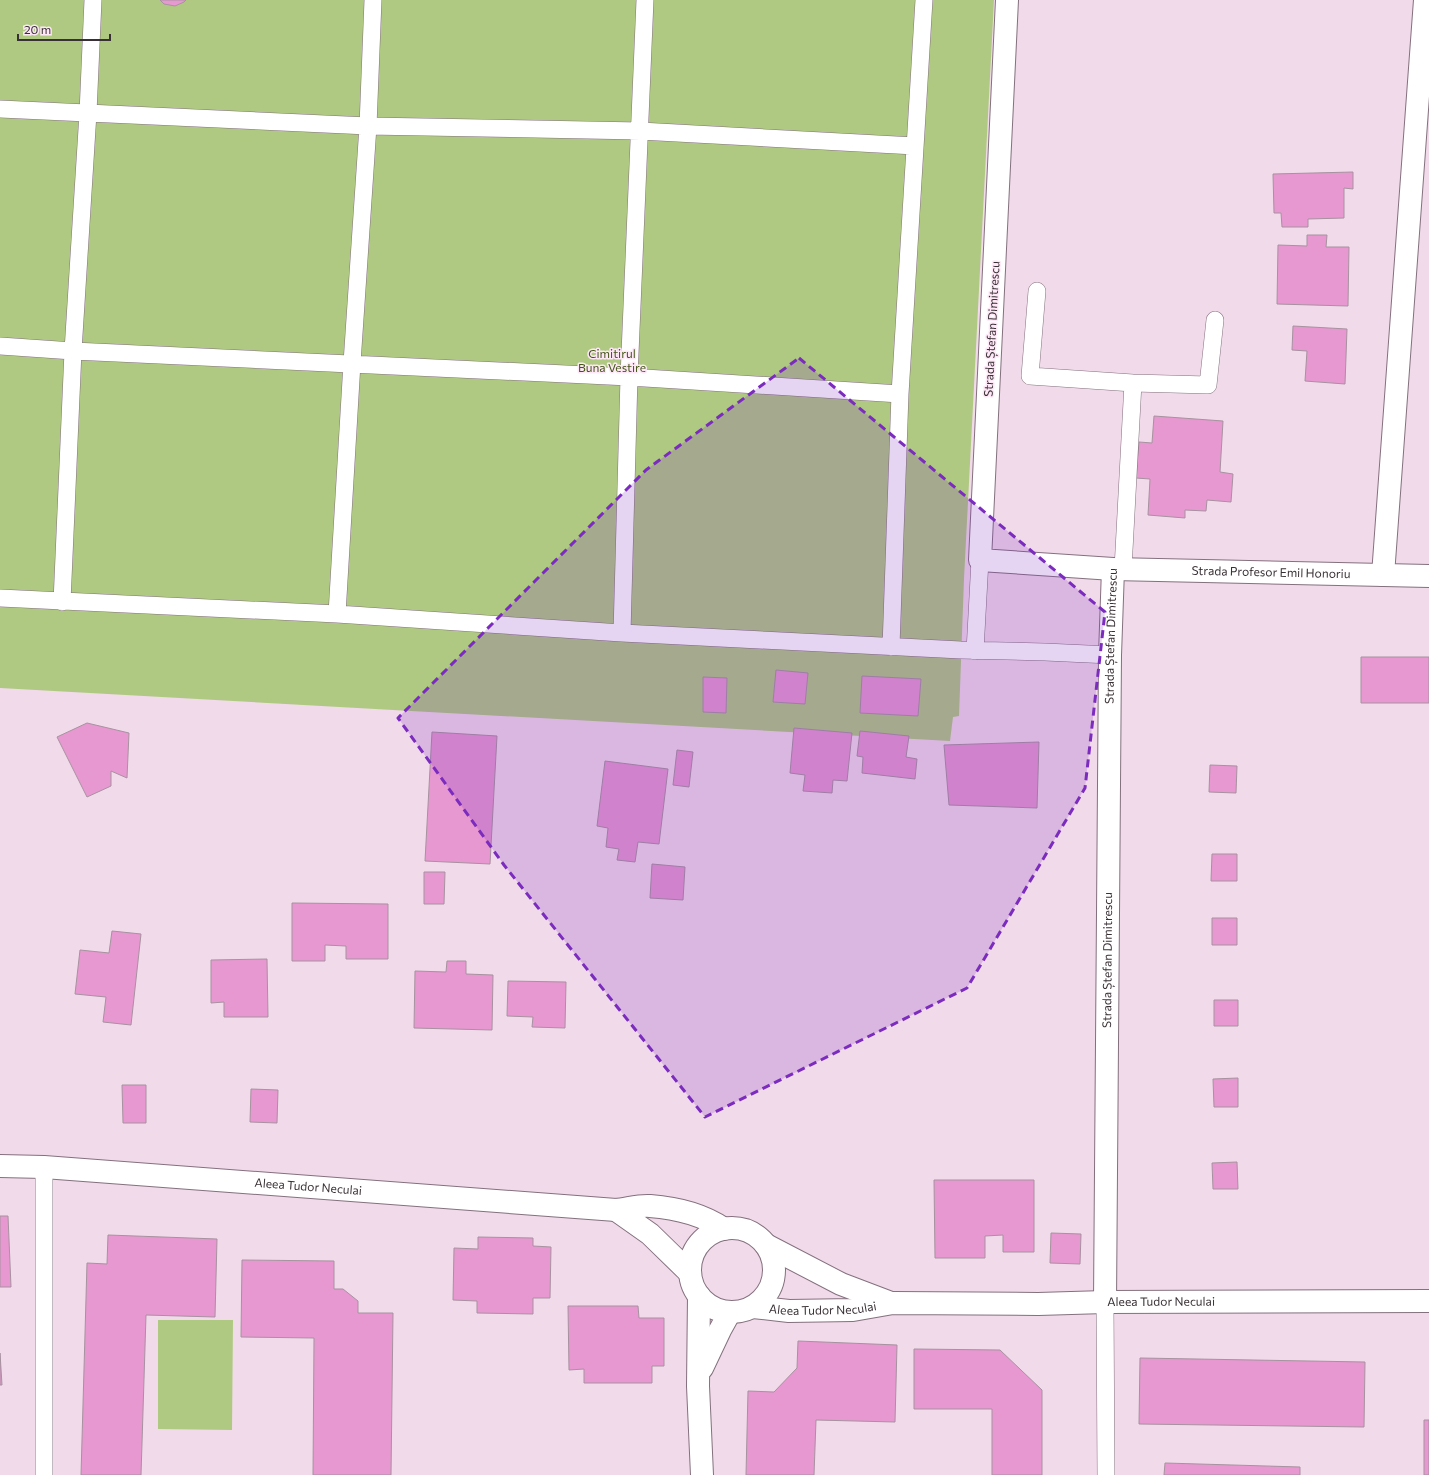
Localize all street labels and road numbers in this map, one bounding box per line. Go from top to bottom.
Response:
street label: Strada Ștefan Dimitrescu [980,261,1003,397]
street label: Strada Profesor Emil Honoriu [1191,563,1351,580]
street label: Strada Ștefan Dimitrescu [1102,568,1119,704]
street label: Strada Ștefan Dimitrescu [1099,892,1114,1028]
street label: Aleea Tudor Neculai [254,1175,363,1197]
street label: Aleea Tudor Neculai [1107,1294,1215,1308]
street label: Aleea Tudor Neculai [768,1298,877,1317]

